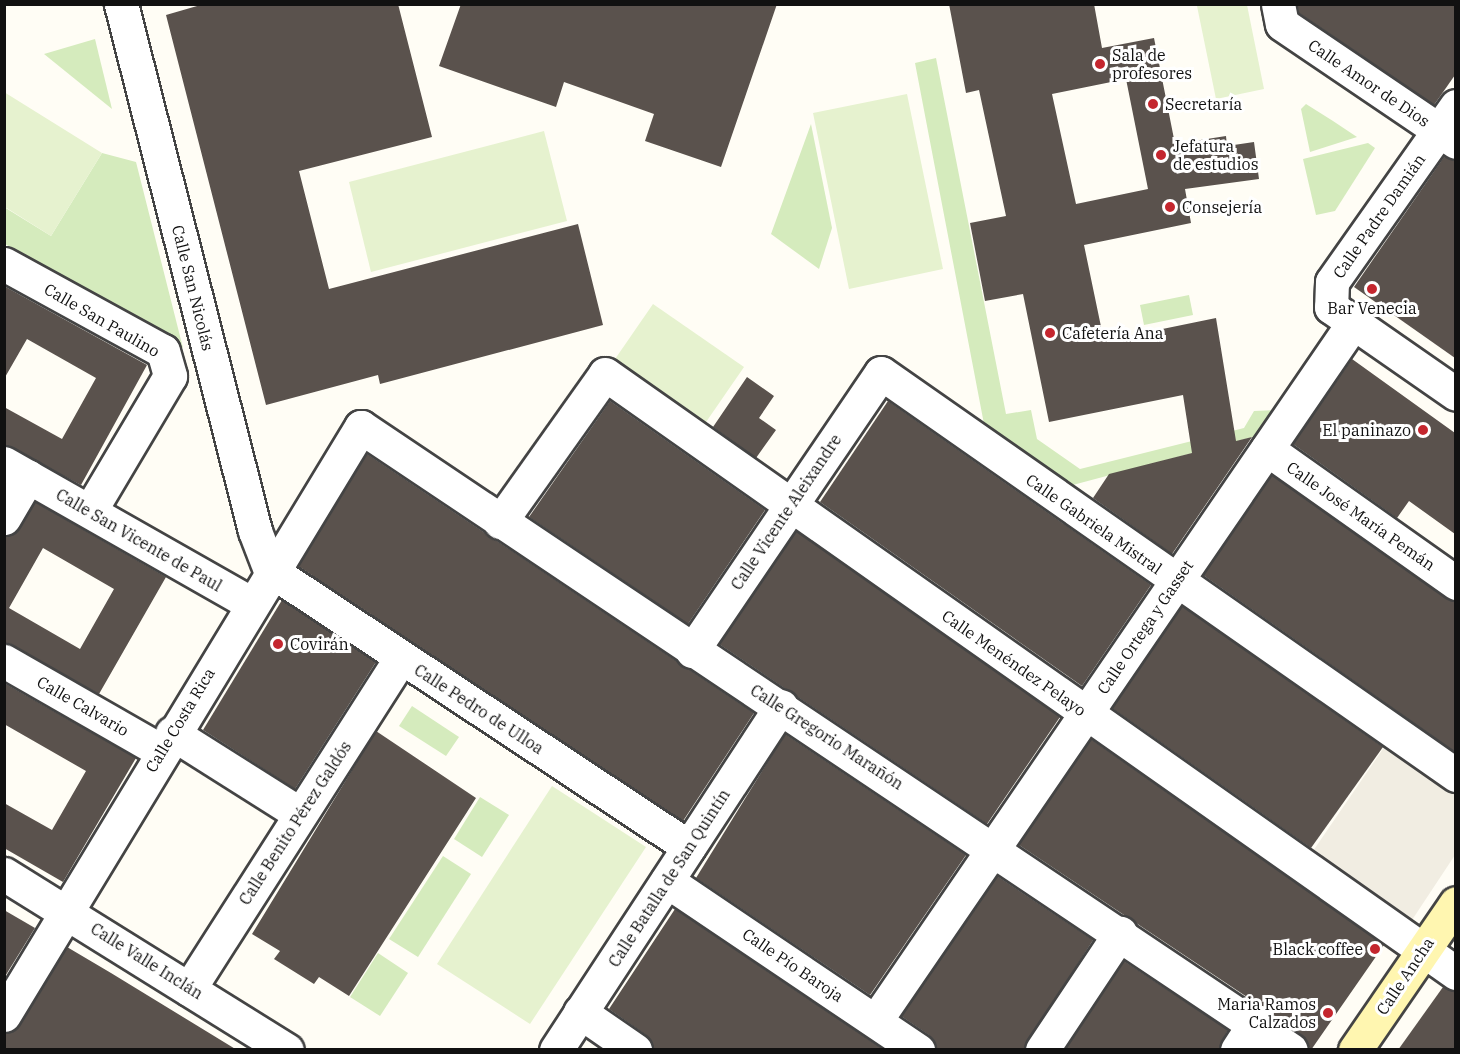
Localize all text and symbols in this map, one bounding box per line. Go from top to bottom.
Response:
street label: Calle Amor de Dios [1305,35,1433,131]
place label: Sala de profesores [1112,45,1192,83]
marker: Sala de profesores [1093,57,1107,71]
place label: Secretaría [1165,94,1242,114]
marker: Secretaría [1146,97,1160,111]
place label: Jefatura de estudios [1173,136,1258,174]
marker: Jefatura de estudios [1154,148,1168,162]
street label: Calle Padre Damián [1329,150,1429,282]
place label: Consejería [1182,197,1262,217]
marker: Consejería [1163,200,1177,214]
street label: Calle San Nicolás [168,223,218,353]
street label: Calle San Paulino [41,279,163,361]
marker: Bar Venecia [1365,282,1379,296]
place label: Bar Venecia [1327,298,1417,318]
place label: Cafetería Ana [1062,323,1164,343]
marker: Cafetería Ana [1043,326,1057,340]
place label: El paninazo [1322,420,1411,440]
marker: El paninazo [1416,423,1430,437]
street label: Calle Vicente Aleixandre [727,431,845,593]
street label: Calle José María Pemán [1283,457,1439,575]
street label: Calle Gabriela Mistral [1022,470,1166,578]
street label: Calle San Vicente de Paul [53,485,225,595]
street label: Calle Ortega y Gasset [1093,556,1197,698]
street label: Calle Menéndez Pelayo [938,606,1090,720]
place label: Covirán [290,634,349,654]
marker: Covirán [271,637,285,651]
street label: Calle Pedro de Ulloa [411,660,547,758]
street label: Calle Costa Rica [141,664,219,776]
street label: Calle Calvario [34,672,132,740]
street label: Calle Gregorio Marañón [747,680,907,794]
street label: Calle Benito Pérez Galdós [235,738,355,908]
street label: Calle Batalla de San Quintín [604,785,734,971]
street label: Calle Valle Inclán [87,919,207,1003]
street label: Calle Pío Baroja [739,924,847,1006]
street label: Calle Ancha [1372,934,1438,1018]
place label: Black coffee [1272,939,1363,959]
marker: Black coffee [1368,942,1382,956]
place label: Maria Ramos Calzados [1217,994,1316,1032]
marker: Maria Ramos Calzados [1321,1006,1335,1020]

